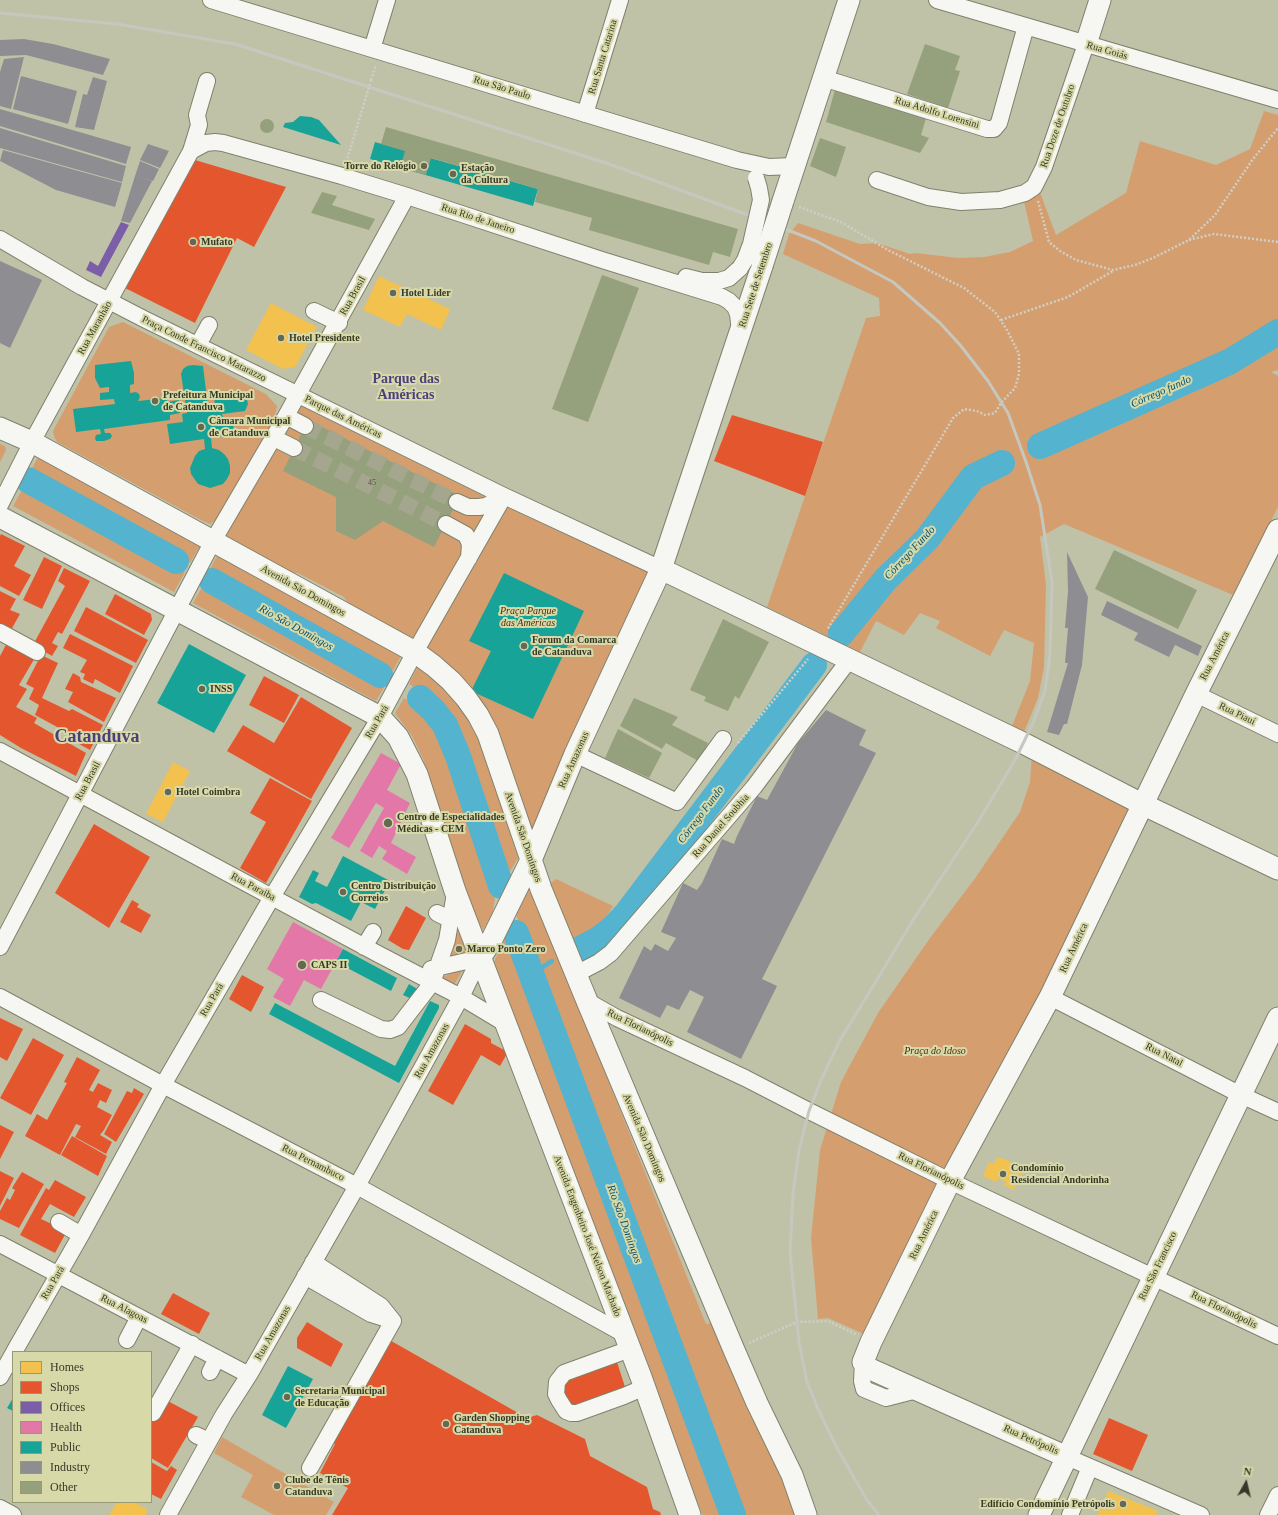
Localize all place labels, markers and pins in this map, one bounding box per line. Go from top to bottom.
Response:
place label: Torre do Relógio [344,160,416,172]
marker: Torre do Relógio [419,161,429,171]
place label: Estação da Cultura [461,162,508,186]
marker: Estação da Cultura [448,169,458,179]
place label: Mufato [201,236,233,248]
marker: Mufato [188,237,198,247]
place label: Hotel Lider [401,287,451,299]
marker: Hotel Lider [388,288,398,298]
place label: Hotel Presidente [289,332,360,344]
marker: Hotel Presidente [276,333,286,343]
place label: Prefeitura Municipal de Catanduva [163,389,253,412]
marker: Prefeitura Municipal de Catanduva [150,396,160,406]
place label: Câmara Municipal de Catanduva [209,415,290,438]
marker: Câmara Municipal de Catanduva [196,422,206,432]
place label: Forum da Comarca de Catanduva [532,634,616,658]
marker: Forum da Comarca de Catanduva [519,641,529,651]
place label: INSS [210,683,232,695]
marker: INSS [197,684,207,694]
place label: Hotel Coimbra [176,786,240,798]
marker: Hotel Coimbra [163,787,173,797]
place label: Centro de Especialidades Médicas - CEM [397,811,505,834]
marker: Centro de Especialidades Médicas - CEM [382,817,394,829]
place label: Centro Distribuição Correios [351,880,436,904]
marker: Centro Distribuição Correios [338,887,348,897]
place label: Marco Ponto Zero [467,943,546,955]
marker: Marco Ponto Zero [454,944,464,954]
marker: CAPS II [296,959,308,971]
place label: CAPS II [311,959,347,971]
place label: Condomínio Residencial Andorinha [1011,1162,1109,1186]
marker: Condomínio Residencial Andorinha [998,1169,1008,1179]
place label: Secretaria Municipal de Educação [295,1385,385,1408]
marker: Secretaria Municipal de Educação [282,1392,292,1402]
place label: Garden Shopping Catanduva [454,1412,530,1436]
marker: Garden Shopping Catanduva [441,1419,451,1429]
place label: Clube de Tênis Catanduva [285,1474,349,1498]
marker: Clube de Tênis Catanduva [272,1481,282,1491]
place label: Edifício Condomínio Petrópolis [981,1498,1115,1510]
marker: Edifício Condomínio Petrópolis [1118,1499,1128,1509]

